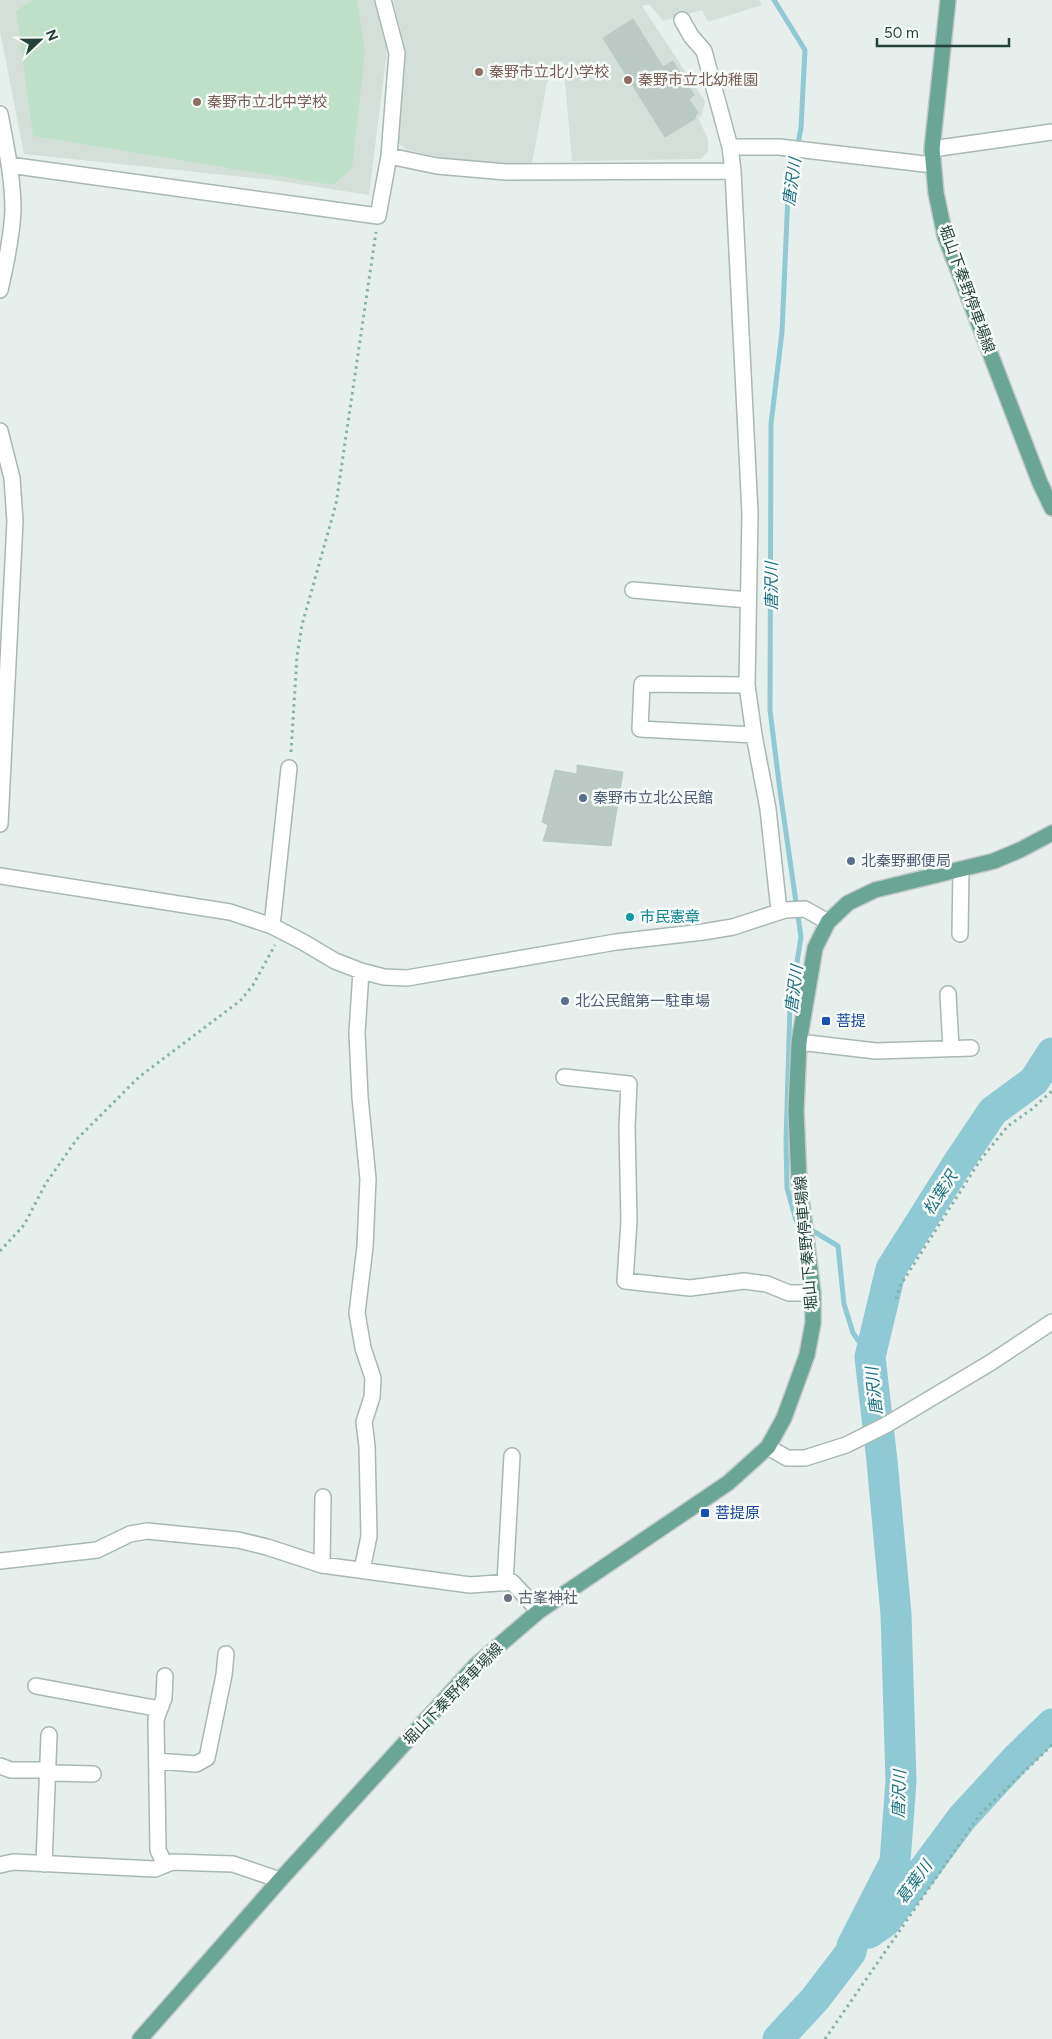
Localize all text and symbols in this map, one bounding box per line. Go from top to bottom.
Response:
north arrow [15,15,65,65]
scale bar [877,15,1010,47]
text: 50 m [884,24,919,42]
text: N [42,27,61,44]
place label: 秦野市立北小学校 [489,63,609,81]
marker: 秦野市立北小学校 [473,66,485,78]
place label: 秦野市立北幼稚園 [638,71,758,89]
marker: 秦野市立北幼稚園 [622,74,634,86]
place label: 秦野市立北中学校 [207,93,327,111]
marker: 秦野市立北中学校 [191,96,203,108]
water label: 唐沢川 [779,155,805,207]
street label: 堀山下秦野停車場線 [935,222,999,356]
water label: 唐沢川 [762,560,781,610]
place label: 秦野市立北公民館 [593,789,713,807]
marker: 秦野市立北公民館 [577,792,589,804]
place label: 北秦野郵便局 [861,852,951,870]
marker: 北秦野郵便局 [845,855,857,867]
place label: 市民憲章 [640,908,700,926]
marker: 市民憲章 [624,911,636,923]
water label: 唐沢川 [782,962,807,1014]
place label: 北公民館第一駐車場 [575,992,710,1010]
marker: 北公民館第一駐車場 [559,995,571,1007]
place label: 菩提 [836,1012,866,1030]
marker: 菩提 [820,1015,832,1027]
water label: 松葉沢 [919,1166,962,1218]
street label: 堀山下秦野停車場線 [791,1175,821,1311]
water label: 唐沢川 [862,1364,886,1416]
place label: 菩提原 [715,1504,760,1522]
marker: 菩提原 [699,1507,711,1519]
place label: 古峯神社 [518,1589,578,1607]
marker: 古峯神社 [502,1592,514,1604]
street label: 堀山下秦野停車場線 [400,1639,506,1749]
water label: 唐沢川 [889,1768,909,1818]
water label: 葛葉川 [892,1855,937,1907]

